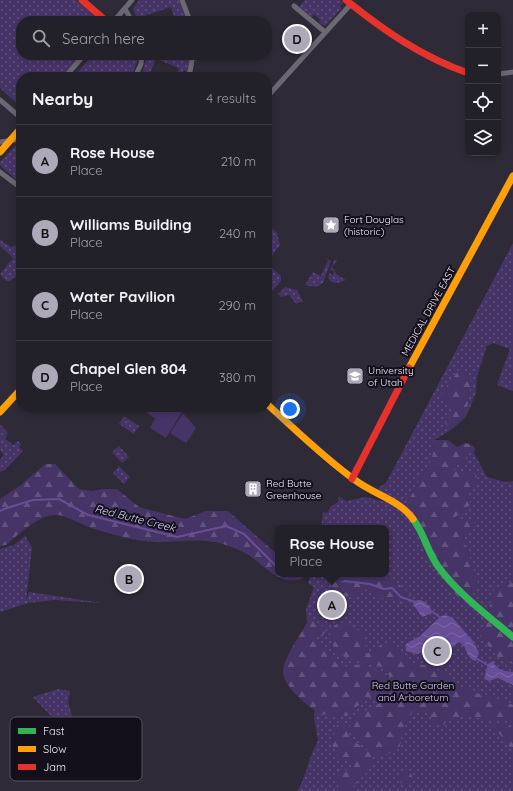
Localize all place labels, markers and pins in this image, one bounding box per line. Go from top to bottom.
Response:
pin: D [284,24,310,54]
place label: Fort Douglas (historic) [344,213,404,238]
place icon: Fort Douglas (historic) [321,215,341,235]
place label: University of Utah [368,364,414,389]
school or university icon: University of Utah [345,366,365,386]
place label: Red Butte Greenhouse [266,477,322,502]
building icon: Red Butte Greenhouse [243,479,263,499]
pin: B [116,564,142,594]
pin: A [319,590,345,620]
pin: C [424,636,450,666]

